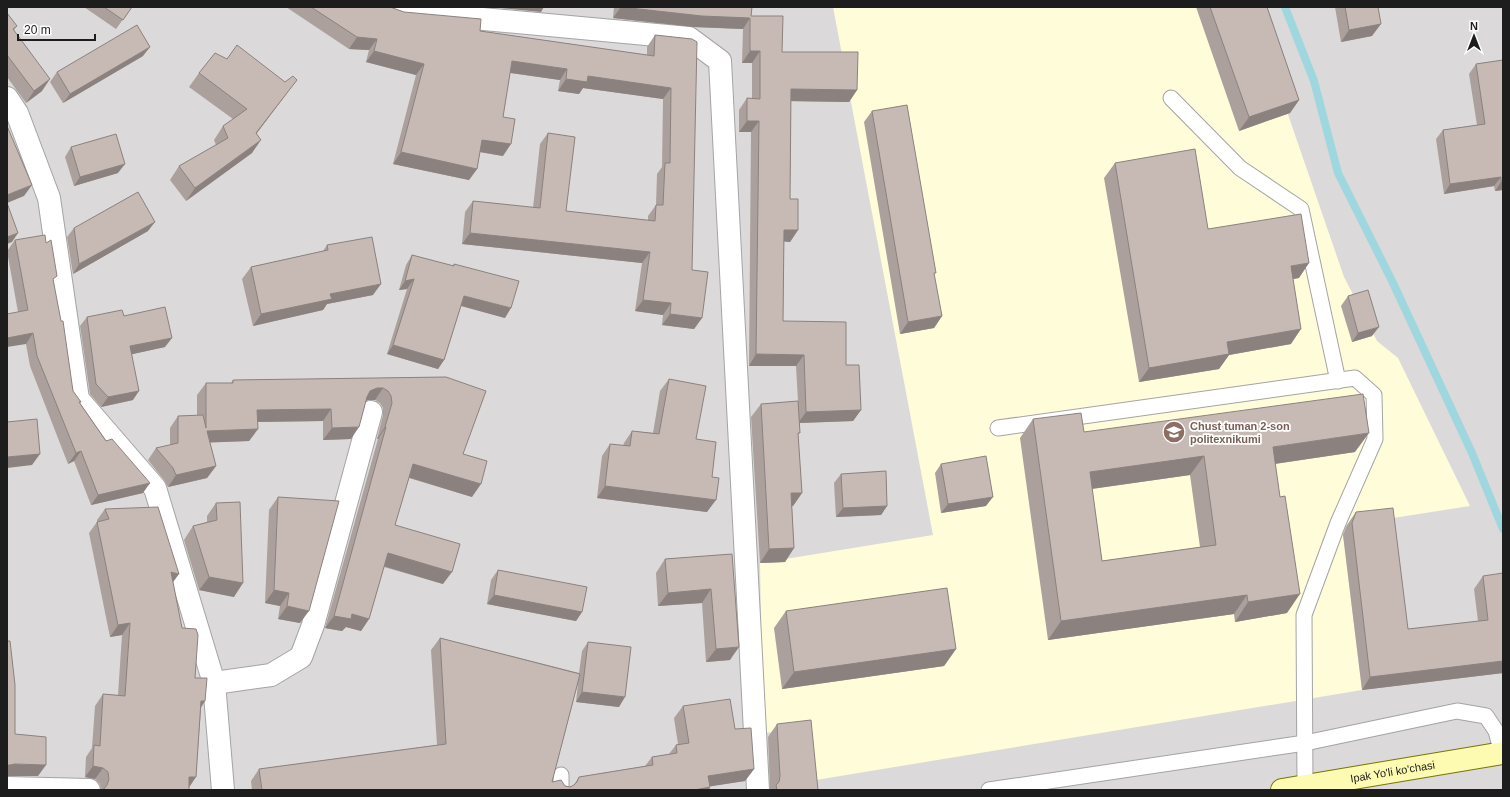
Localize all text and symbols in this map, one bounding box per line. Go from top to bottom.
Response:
scale bar [18,16,95,42]
north arrow [1454,16,1494,56]
text: N [1470,20,1478,32]
text: 20 m [24,23,51,37]
school or university icon: Chust tuman 2-son politexnikumi [1161,419,1187,445]
place label: Chust tuman 2-son politexnikumi [1190,420,1290,445]
street label: Ipak Yo'li ko'chasi [1349,759,1436,784]

